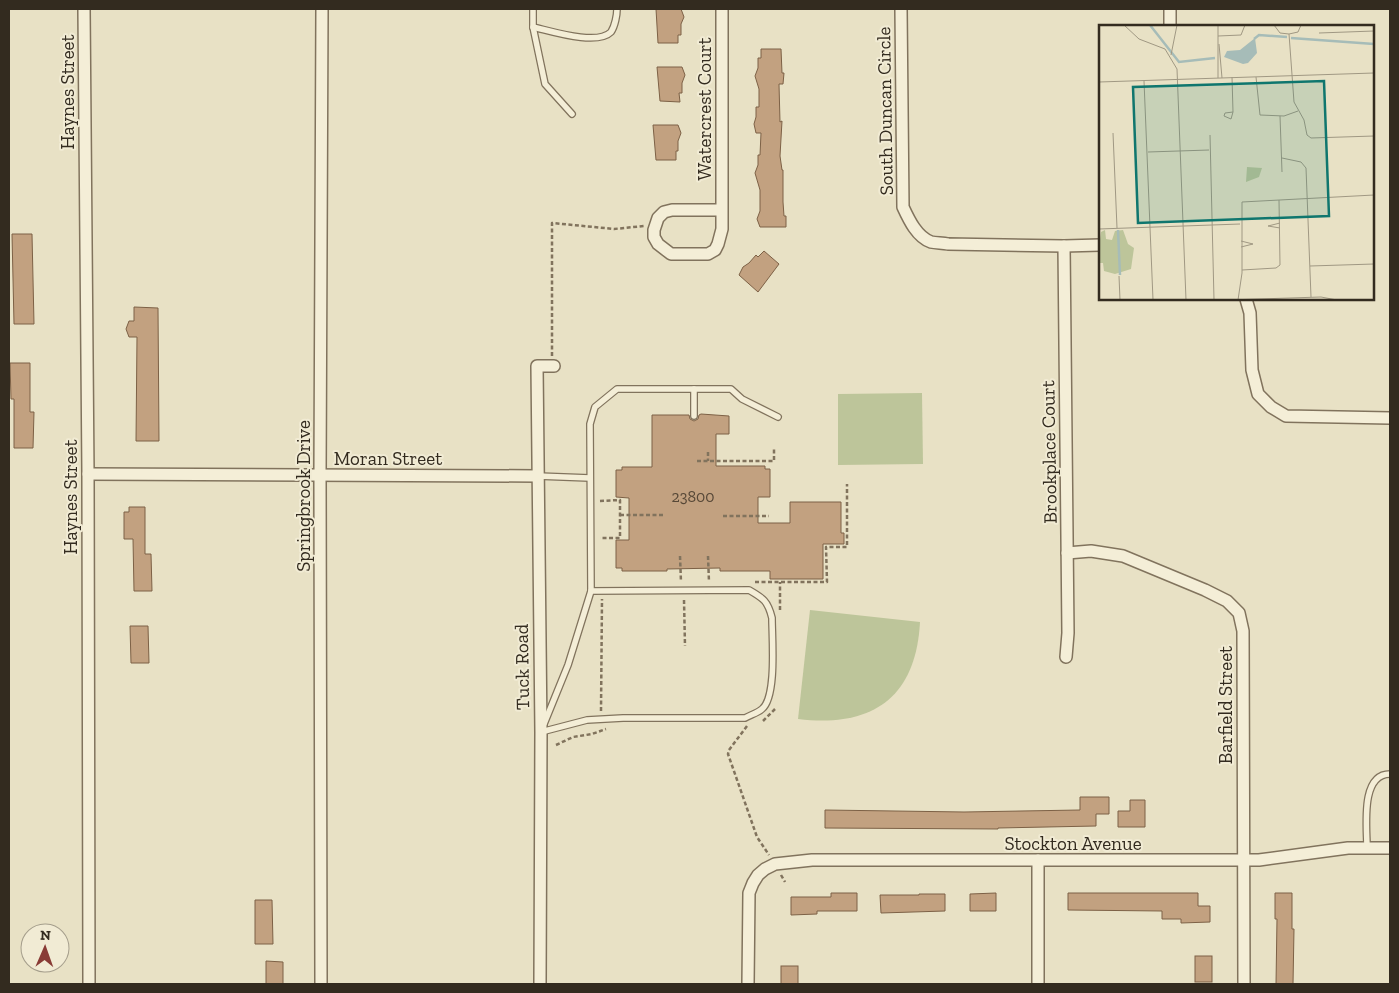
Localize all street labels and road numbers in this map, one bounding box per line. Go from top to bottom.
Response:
street label: South Duncan Circle [872,26,898,196]
street label: Haynes Street [56,34,79,150]
street label: Watercrest Court [693,37,716,181]
street label: Brookplace Court [1036,380,1062,524]
street label: Springbrook Drive [292,420,315,572]
street label: Haynes Street [59,439,82,555]
street label: Moran Street [334,447,442,470]
street label: Tuck Road [510,623,534,710]
street label: Barfield Street [1214,646,1237,764]
street label: Stockton Avenue [1004,832,1142,855]

